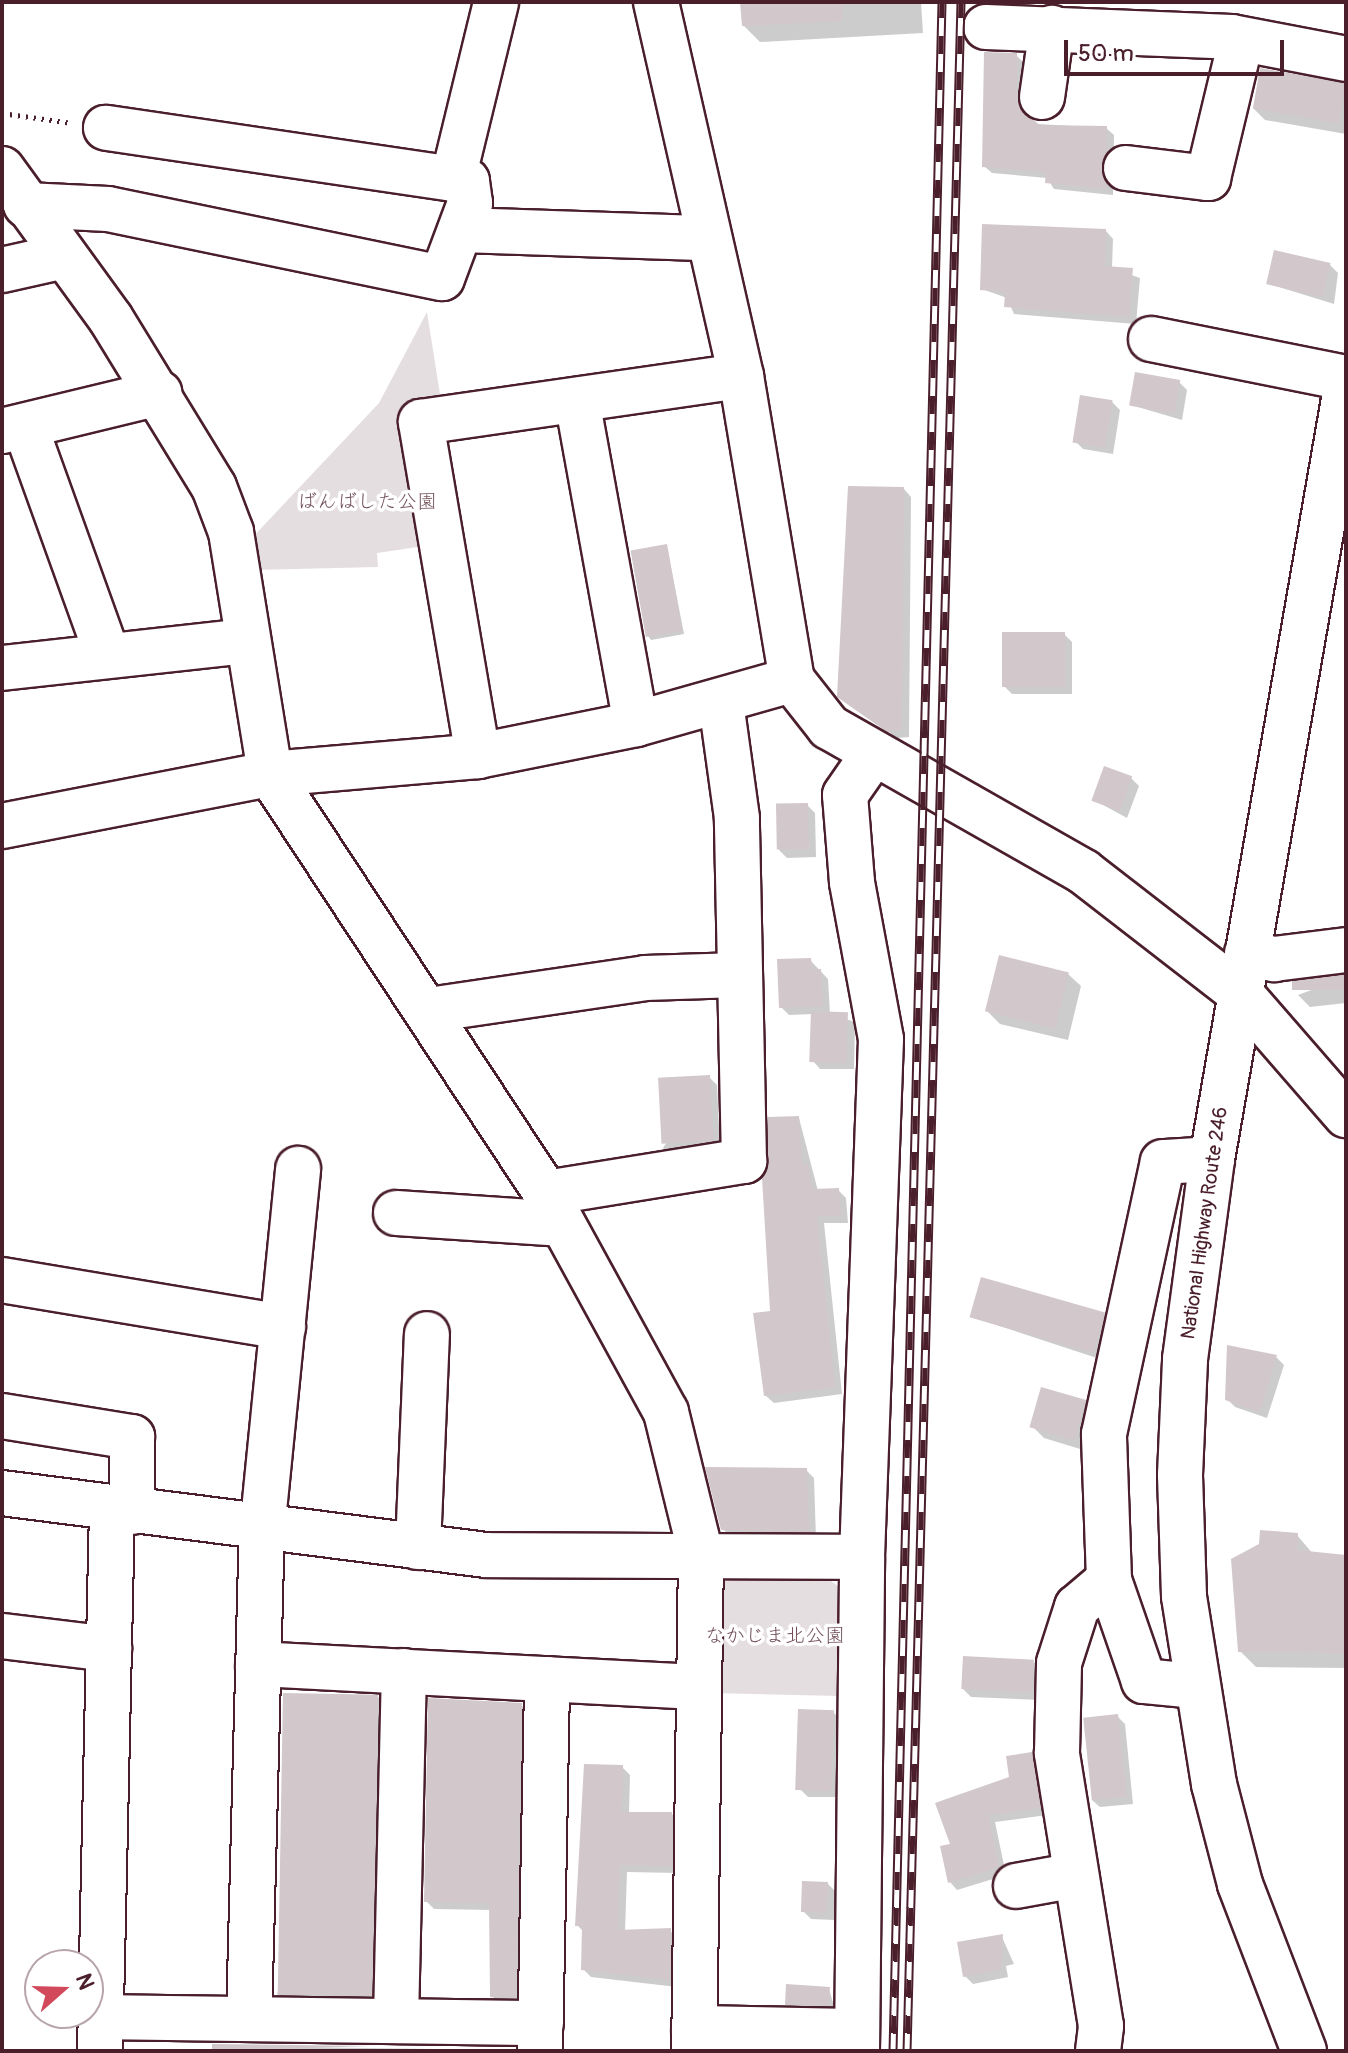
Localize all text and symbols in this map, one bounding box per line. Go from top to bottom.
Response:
scale bar [1068,24,1288,74]
text: 50 m [1078,39,1134,68]
park label: ばんばした公園 [297,489,437,513]
street label: National Highway Route 246 [1176,1105,1232,1341]
park label: なかじま北公園 [705,1623,845,1647]
north arrow [24,1949,104,2029]
text: N [69,1970,100,1993]

